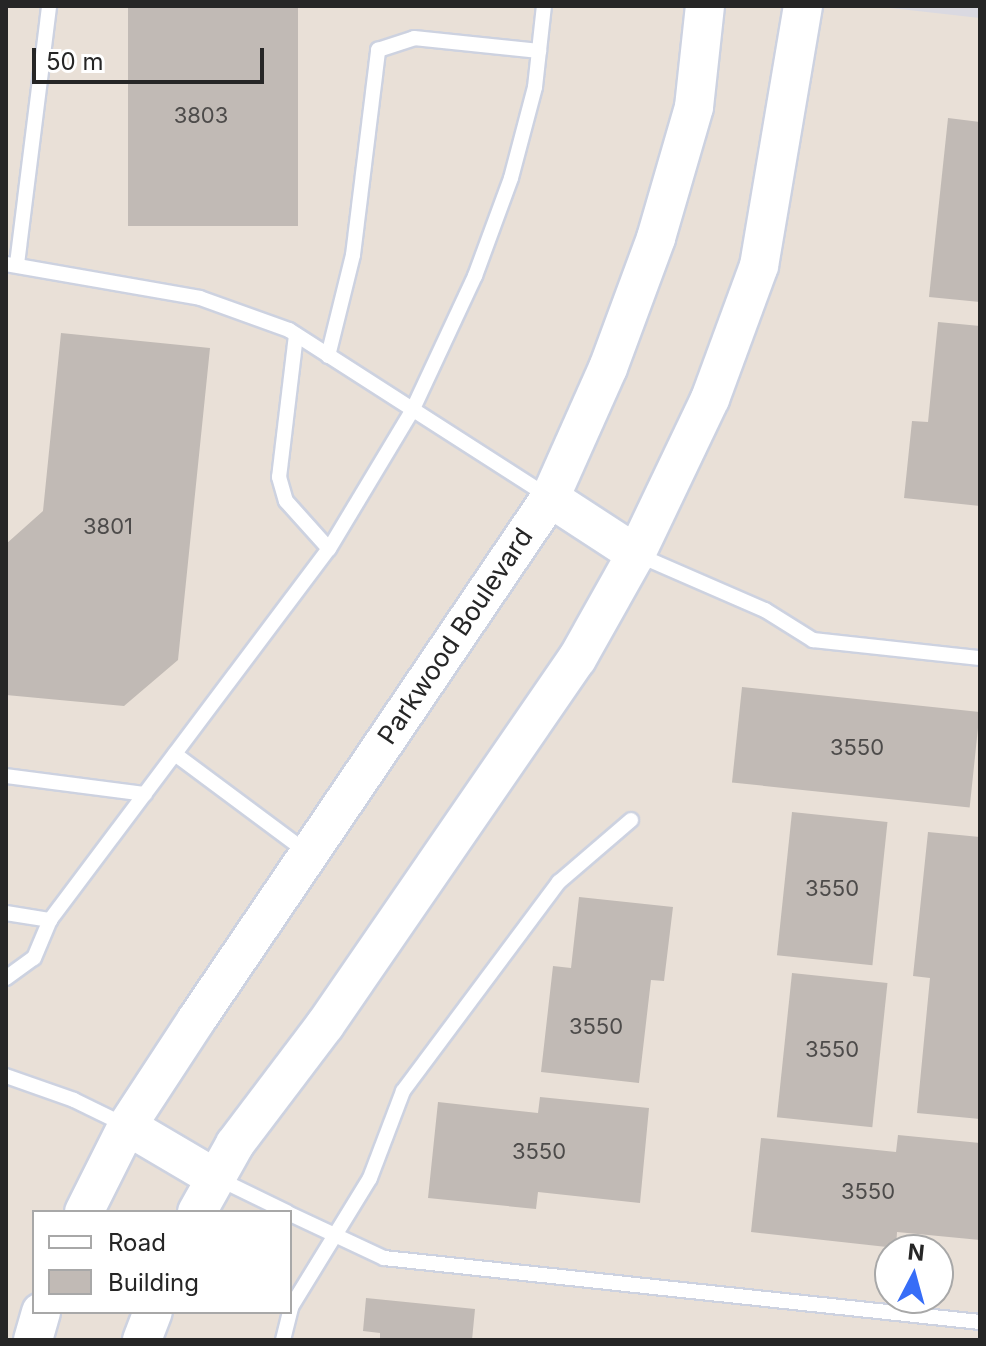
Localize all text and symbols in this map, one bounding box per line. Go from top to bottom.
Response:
scale bar [36,32,268,82]
text: 50 m [46,47,104,76]
house number: 3803 [174,103,228,129]
house number: 3801 [83,514,133,540]
street label: Parkwood Boulevard [371,522,539,750]
house number: 3550 [830,735,884,761]
house number: 3550 [805,876,859,902]
house number: 3550 [569,1014,623,1040]
house number: 3550 [805,1037,859,1063]
house number: 3550 [512,1139,566,1165]
house number: 3550 [841,1179,895,1205]
legend [32,1210,292,1314]
text: Road [108,1228,166,1257]
north arrow [874,1234,954,1314]
text: N [907,1238,926,1266]
text: Building [108,1268,199,1297]

